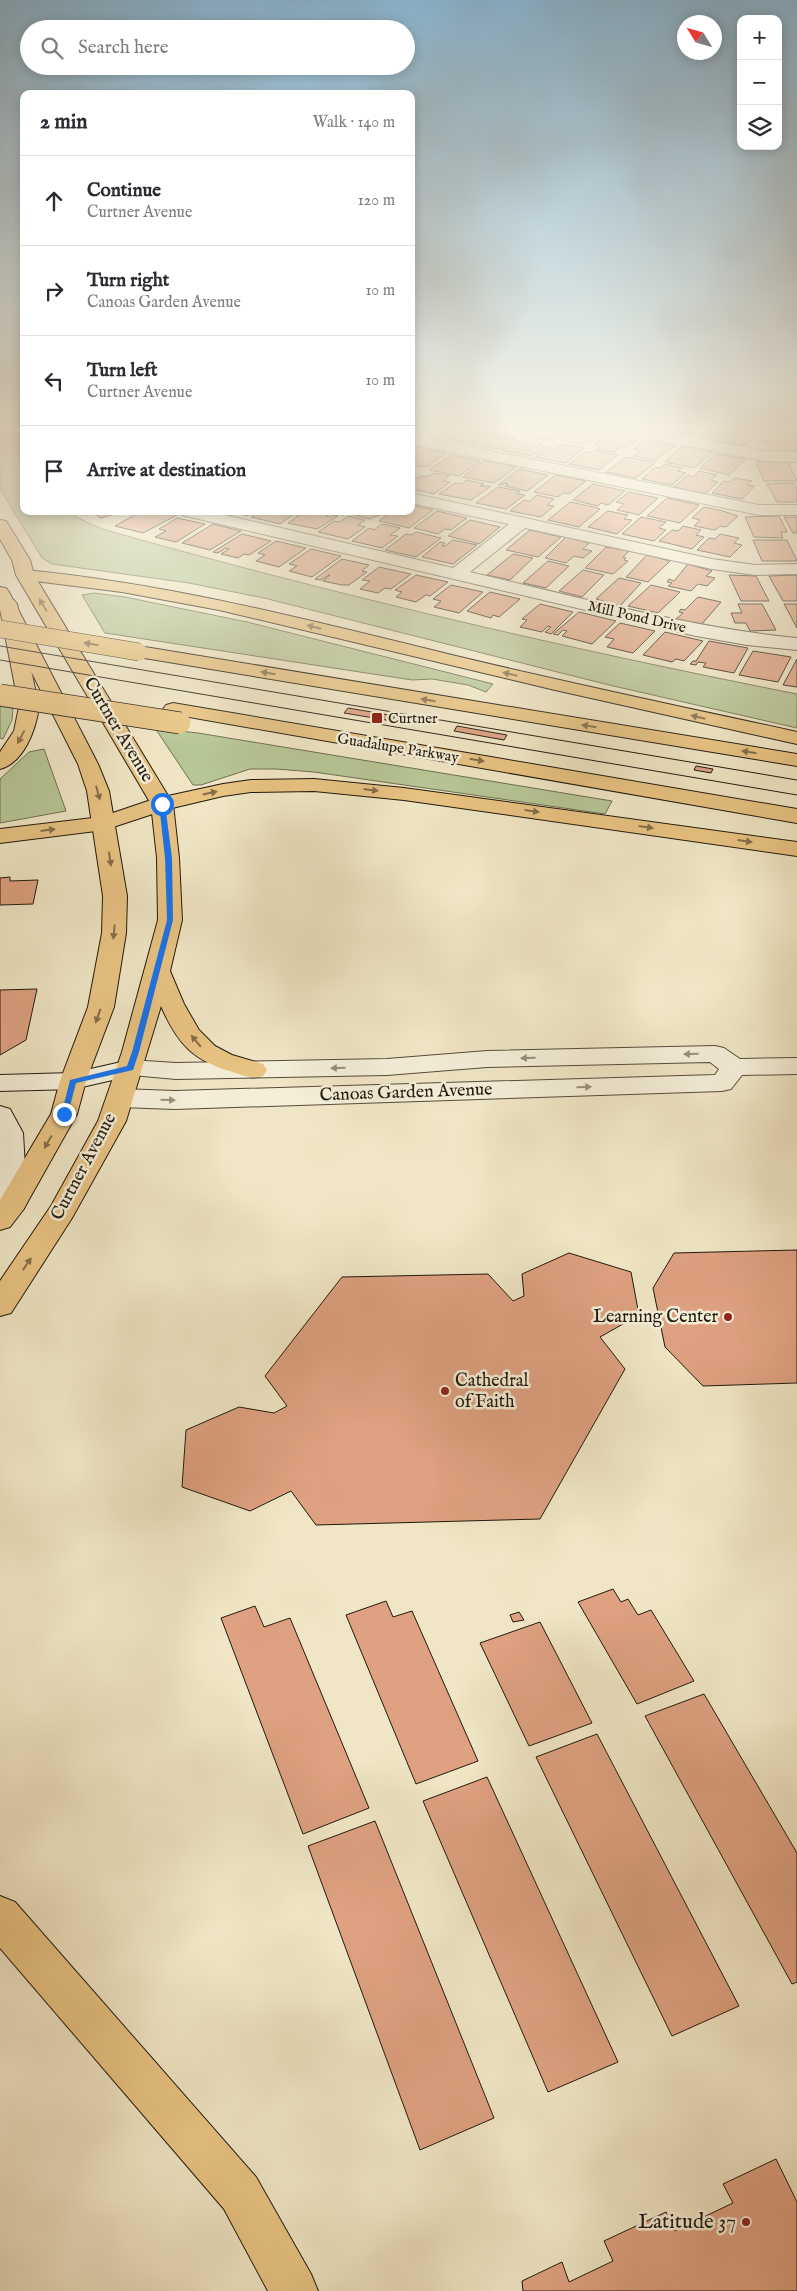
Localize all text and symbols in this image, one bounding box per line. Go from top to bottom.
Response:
north arrow [677,15,722,60]
map controls [737,15,782,150]
button: + [737,15,782,60]
search box [20,20,415,75]
icon: search [38,34,66,62]
text: Search here [78,36,169,60]
button: − [737,60,782,105]
button: layers [737,105,782,150]
text: 2 min [40,109,87,136]
text: Walk · 140 m [313,113,395,133]
text: Continue [87,179,161,203]
icon: ahead [40,187,68,215]
text: 120 m [358,191,395,211]
text: Curtner Avenue [87,203,192,223]
text: Turn right [87,269,169,293]
icon: right [40,277,68,305]
text: 10 m [365,281,395,301]
text: Canoas Garden Avenue [87,293,241,313]
text: Turn left [87,359,158,383]
icon: left [40,367,68,395]
text: 10 m [365,371,395,391]
text: Curtner Avenue [87,383,192,403]
icon: arrive [40,457,68,485]
text: Arrive at destination [87,459,246,483]
street label: Mill Pond Drive [586,596,688,638]
one-way arrow [39,599,48,612]
one-way arrow [307,623,322,631]
one-way arrow [83,640,99,648]
one-way arrow [259,669,275,677]
one-way arrow [503,670,518,678]
street label: Curtner Avenue [78,673,158,787]
one-way arrow [420,695,436,703]
place label: Curtner [388,709,438,728]
marker: Curtner [370,711,384,725]
one-way arrow [690,712,706,720]
one-way arrow [580,722,596,730]
one-way arrow [17,729,25,744]
street label: Guadalupe Parkway [336,729,461,767]
one-way arrow [741,748,757,756]
one-way arrow [470,757,486,765]
one-way arrow [94,785,102,800]
one-way arrow [364,786,380,794]
one-way arrow [202,789,217,797]
route start [151,793,174,816]
one-way arrow [525,808,541,816]
one-way arrow [638,823,654,831]
one-way arrow [41,825,57,833]
one-way arrow [737,837,753,845]
one-way arrow [106,851,114,867]
one-way arrow [110,925,118,941]
one-way arrow [94,1009,102,1024]
one-way arrow [190,1035,201,1048]
one-way arrow [682,1050,698,1058]
one-way arrow [520,1054,536,1062]
one-way arrow [330,1064,346,1072]
street label: Canoas Garden Avenue [319,1078,493,1108]
one-way arrow [576,1083,592,1091]
one-way arrow [161,1096,177,1104]
route end [53,1103,76,1126]
street label: Curtner Avenue [46,1109,122,1225]
one-way arrow [44,1135,52,1150]
one-way arrow [22,1258,32,1271]
place label: Learning Center [593,1306,718,1329]
marker: Learning Center [722,1311,734,1323]
place label: Cathedral of Faith [455,1370,529,1414]
marker: Cathedral of Faith [439,1385,451,1397]
place label: Latitude 37 [638,2209,736,2236]
marker: Latitude 37 [740,2216,752,2228]

